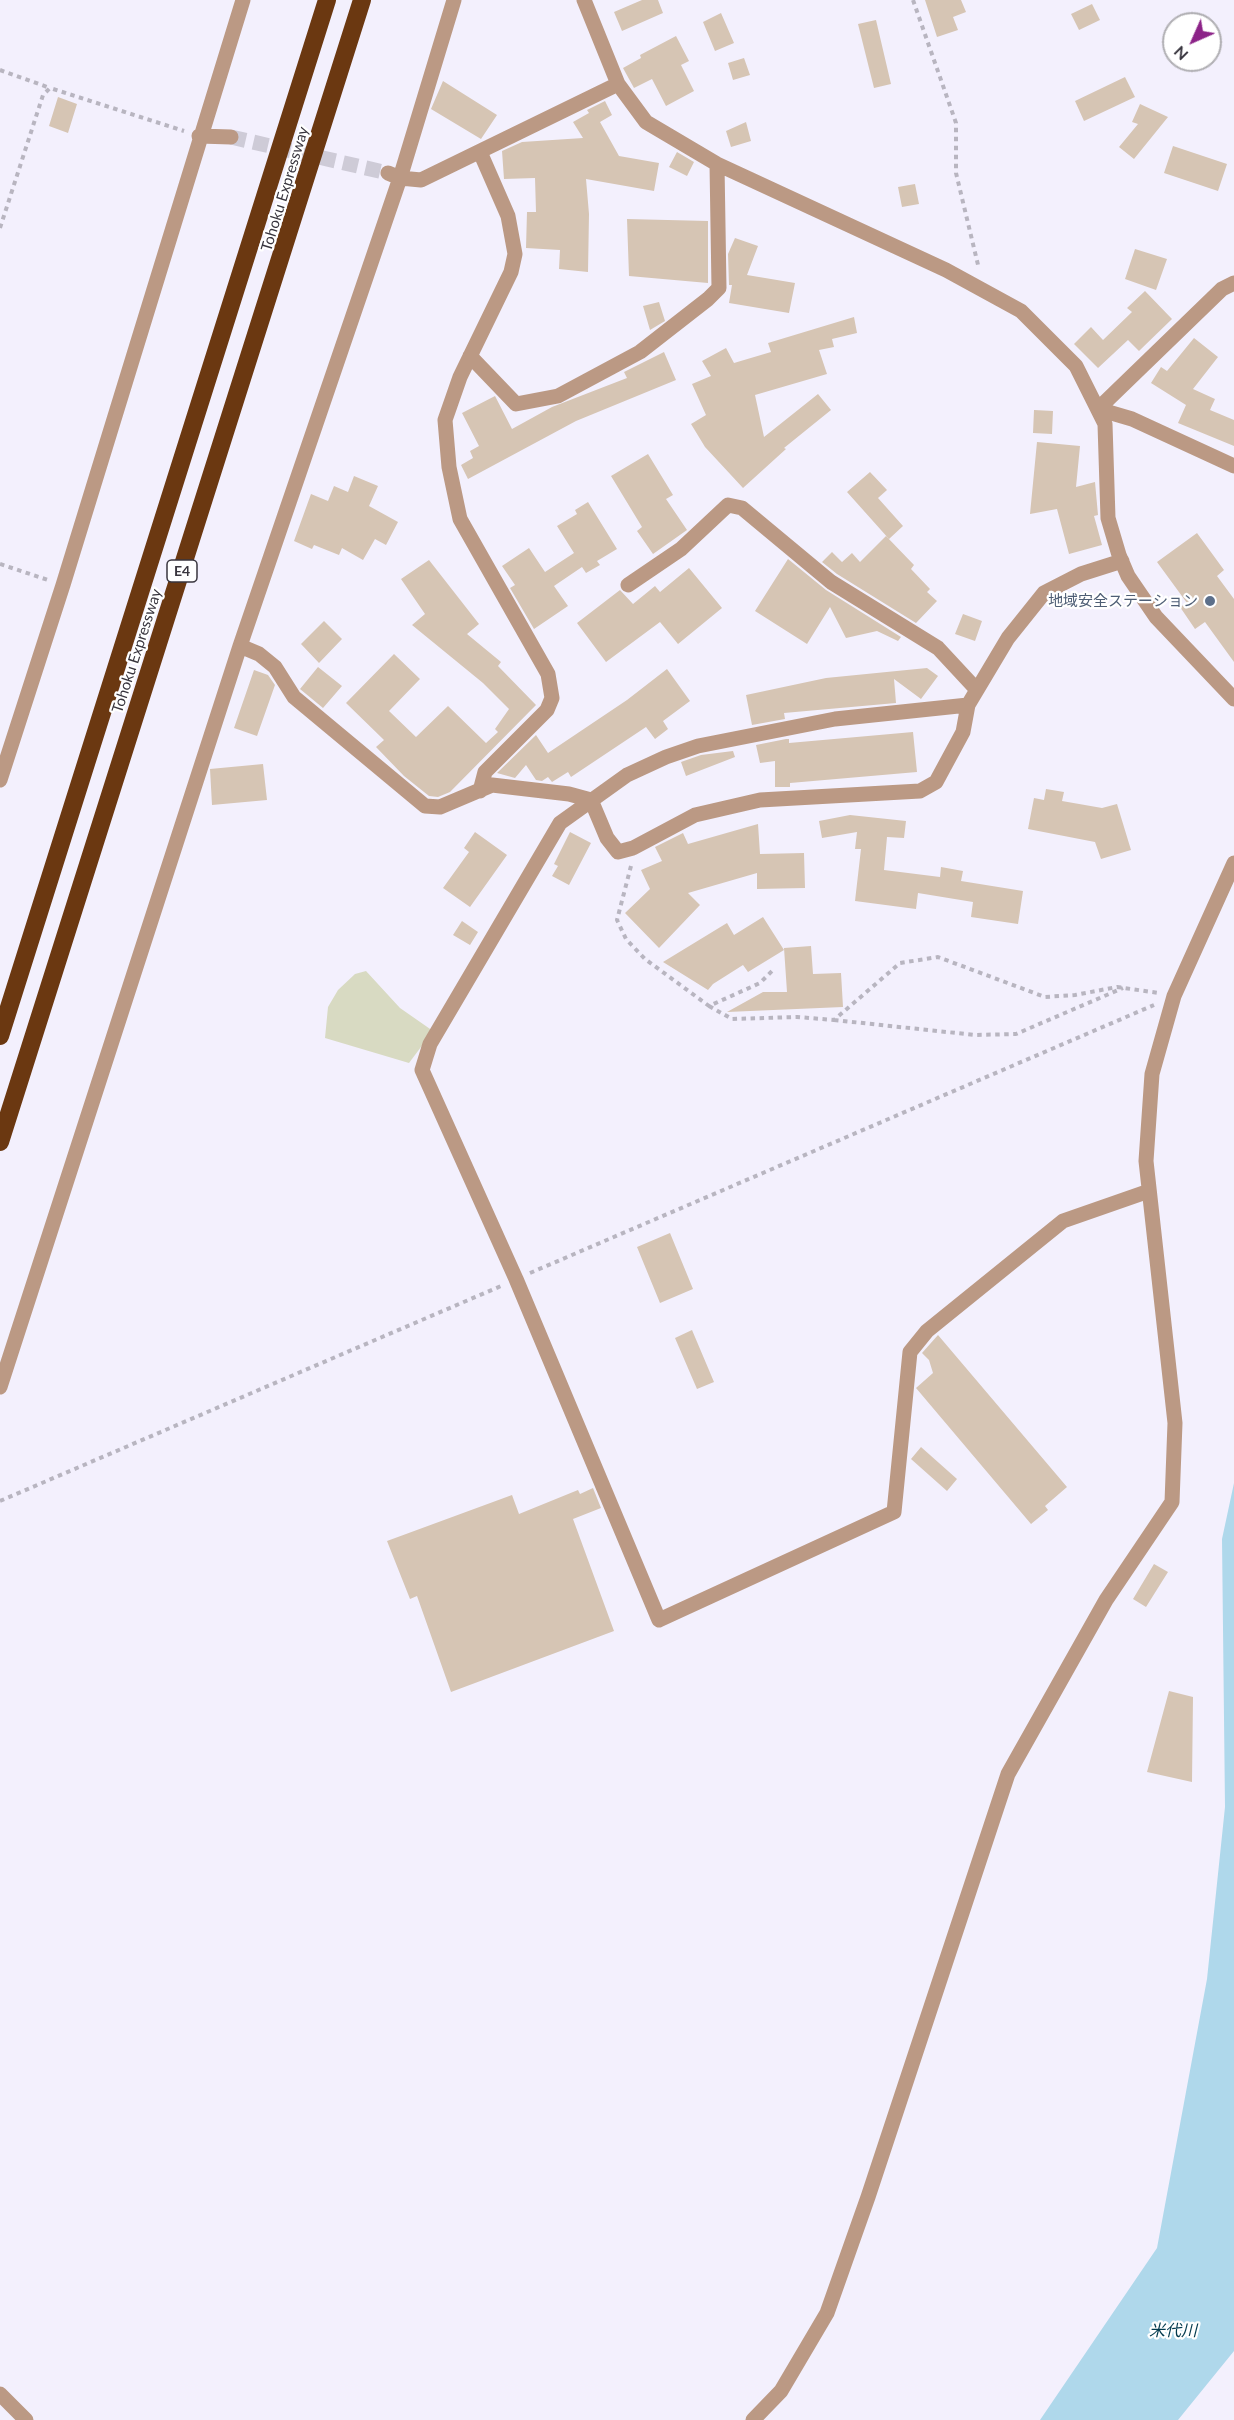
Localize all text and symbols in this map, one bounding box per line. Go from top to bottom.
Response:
north arrow [1162,12,1222,72]
text: N [1169,43,1191,65]
street label: Tohoku Expressway [257,124,313,254]
road number: E4 [167,560,197,582]
street label: Tohoku Expressway [108,587,166,715]
place label: 地域安全ステーション [1048,592,1198,610]
marker: 地域安全ステーション [1203,594,1217,608]
water label: 米代川 [1149,2321,1197,2341]

